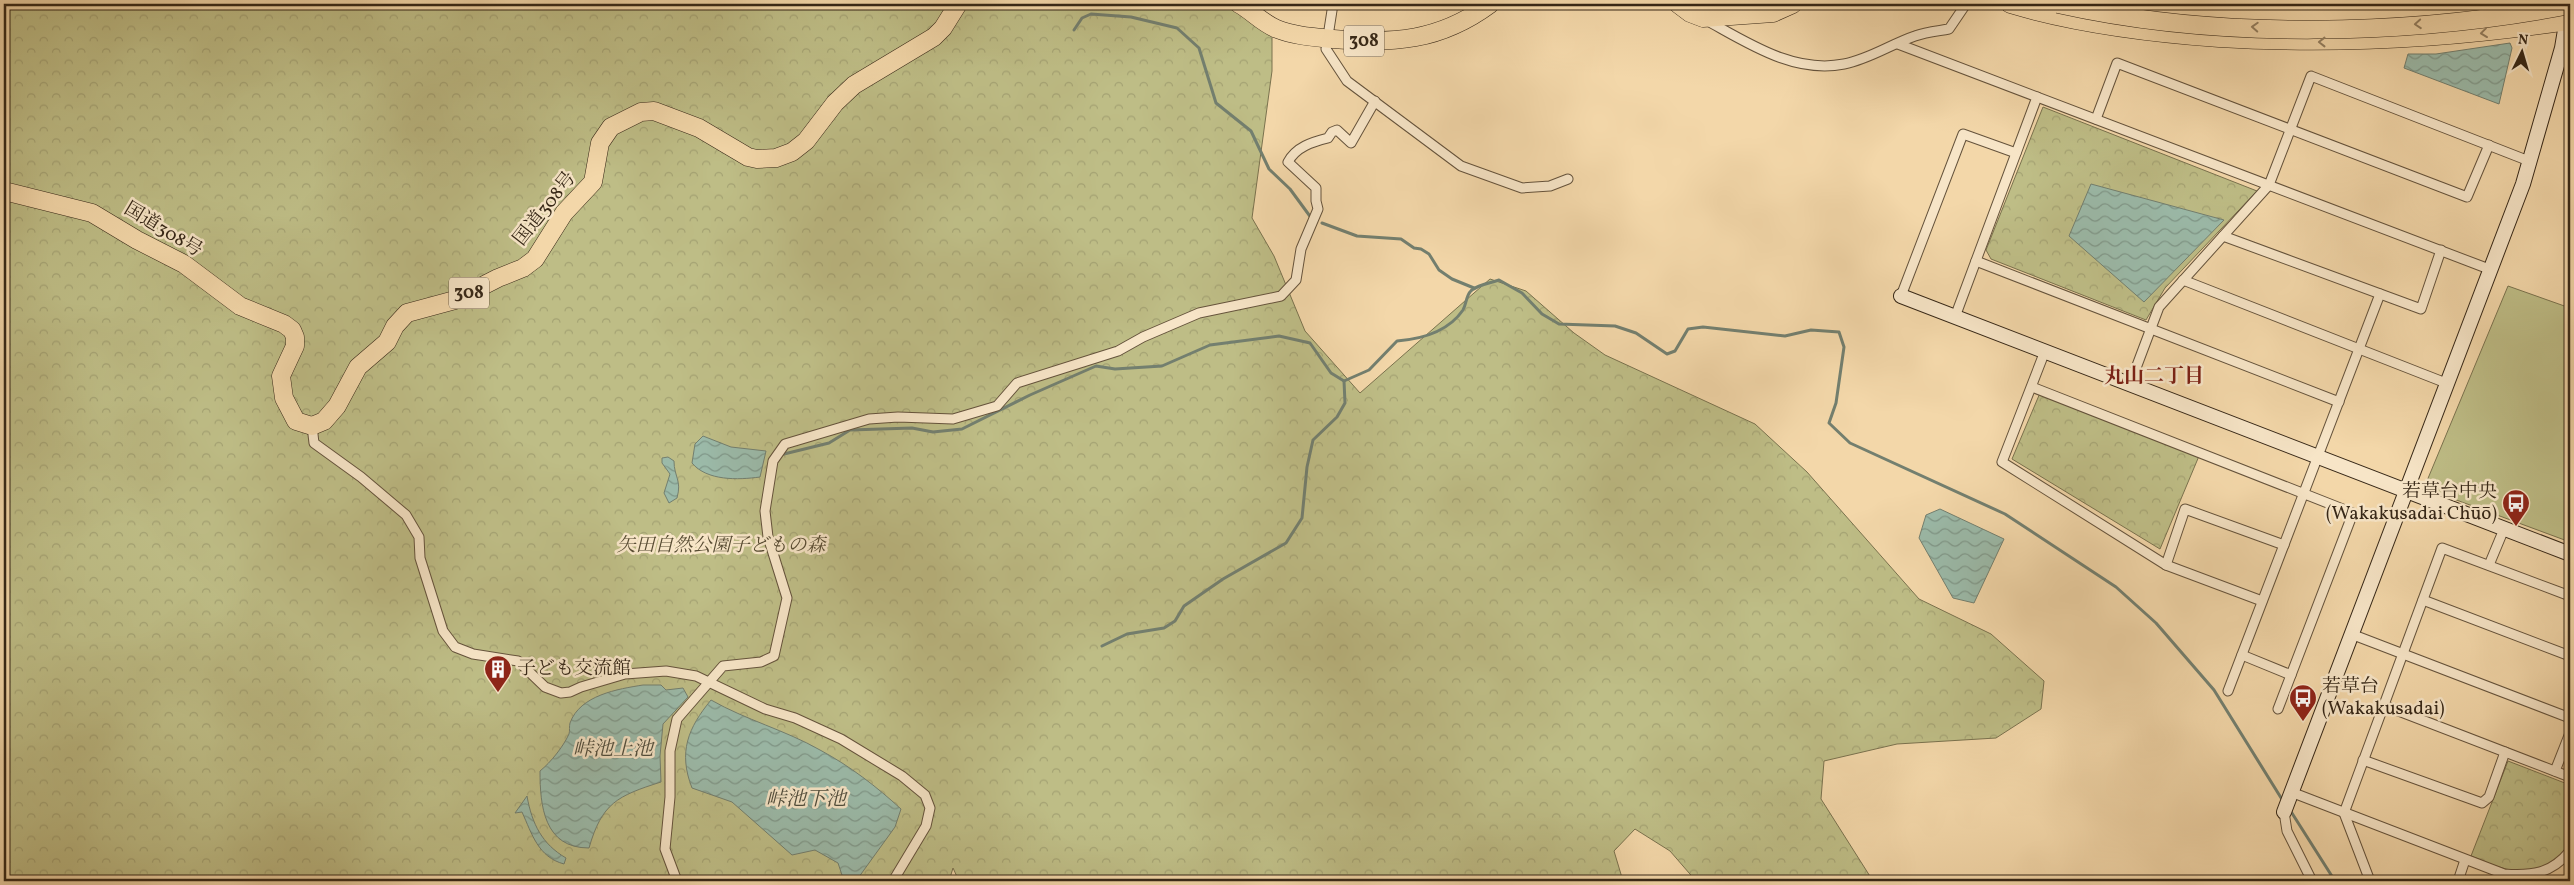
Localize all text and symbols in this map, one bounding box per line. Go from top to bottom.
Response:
one-way arrow [2413,18,2421,29]
one-way arrow [2251,22,2259,32]
road number: 308 [1344,26,1384,56]
one-way arrow [2480,27,2488,38]
north arrow [2496,28,2546,78]
text: N [2517,31,2529,50]
one-way arrow [2317,37,2325,47]
street label: 国道308号 [508,167,582,251]
street label: 国道308号 [119,196,207,264]
road number: 308 [449,278,489,308]
district label: 丸山二丁目 [2104,363,2204,391]
place label: 若草台中央 (Wakakusadai Chūō) [2326,479,2497,527]
bus stop icon: 若草台中央 (Wakakusadai Chūō) [2501,488,2531,527]
park label: 矢田自然公園子どもの森 [616,533,827,559]
building icon: 子ども交流館 [483,654,513,693]
place label: 子ども交流館 [517,656,631,682]
place label: 若草台 (Wakakusadai) [2322,674,2445,722]
bus stop icon: 若草台 (Wakakusadai) [2288,683,2318,722]
water label: 峠池上池 [573,736,655,764]
water label: 峠池下池 [766,786,848,814]

